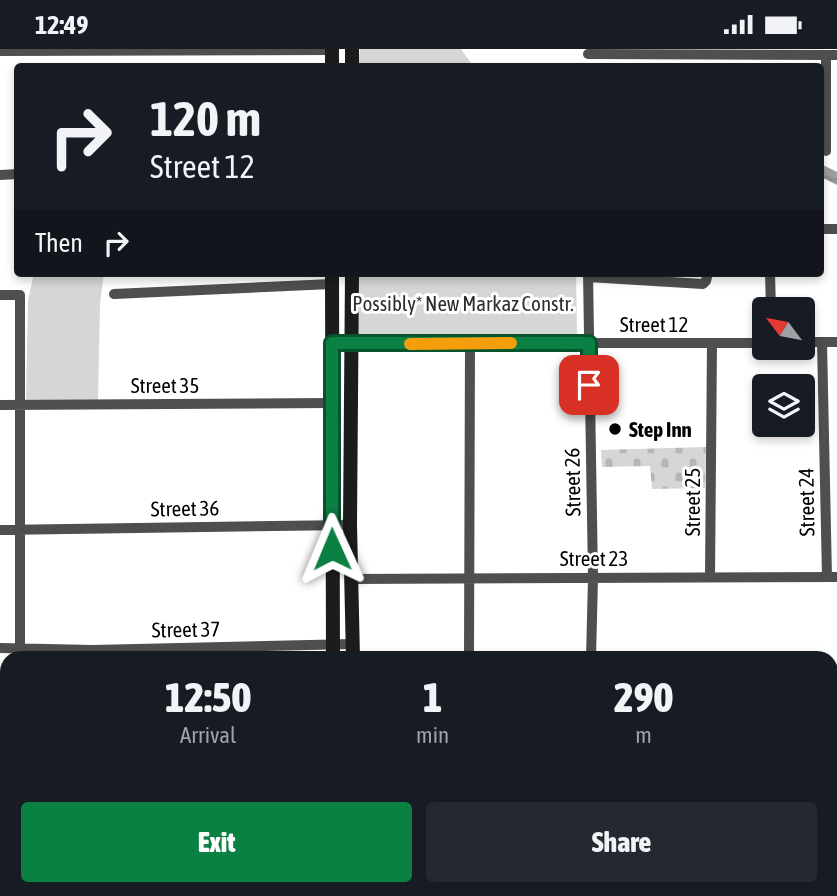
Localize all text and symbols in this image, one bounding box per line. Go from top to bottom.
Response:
text: 12:49 [35,10,89,40]
text: 120 m [150,90,261,146]
icon: right [35,91,126,182]
text: Street 12 [150,148,255,185]
icon: right [97,224,135,262]
text: Then [35,228,83,258]
park label: Possibly* New Markaz Constr. [352,291,574,315]
north arrow [752,297,816,361]
map controls [752,297,815,437]
street label: Street 12 [620,312,688,336]
pin [559,355,619,415]
icon: arrive [570,366,608,404]
street label: Street 35 [131,373,199,397]
button: layers [752,374,815,437]
place label: Step Inn [629,417,692,441]
marker: Step Inn [607,421,623,437]
street label: Street 26 [559,447,585,517]
street label: Street 24 [793,467,819,537]
street label: Street 25 [680,468,704,536]
street label: Street 36 [150,495,220,521]
position arrow [295,512,369,586]
street label: Street 23 [560,546,628,570]
street label: Street 37 [151,616,221,642]
text: 12:50 [165,673,251,721]
text: 1 [423,673,442,721]
text: 290 [614,673,673,721]
text: Arrival [180,722,236,748]
text: min [416,722,449,748]
text: m [635,722,652,748]
button: Exit [21,802,412,882]
button: Share [426,802,817,882]

